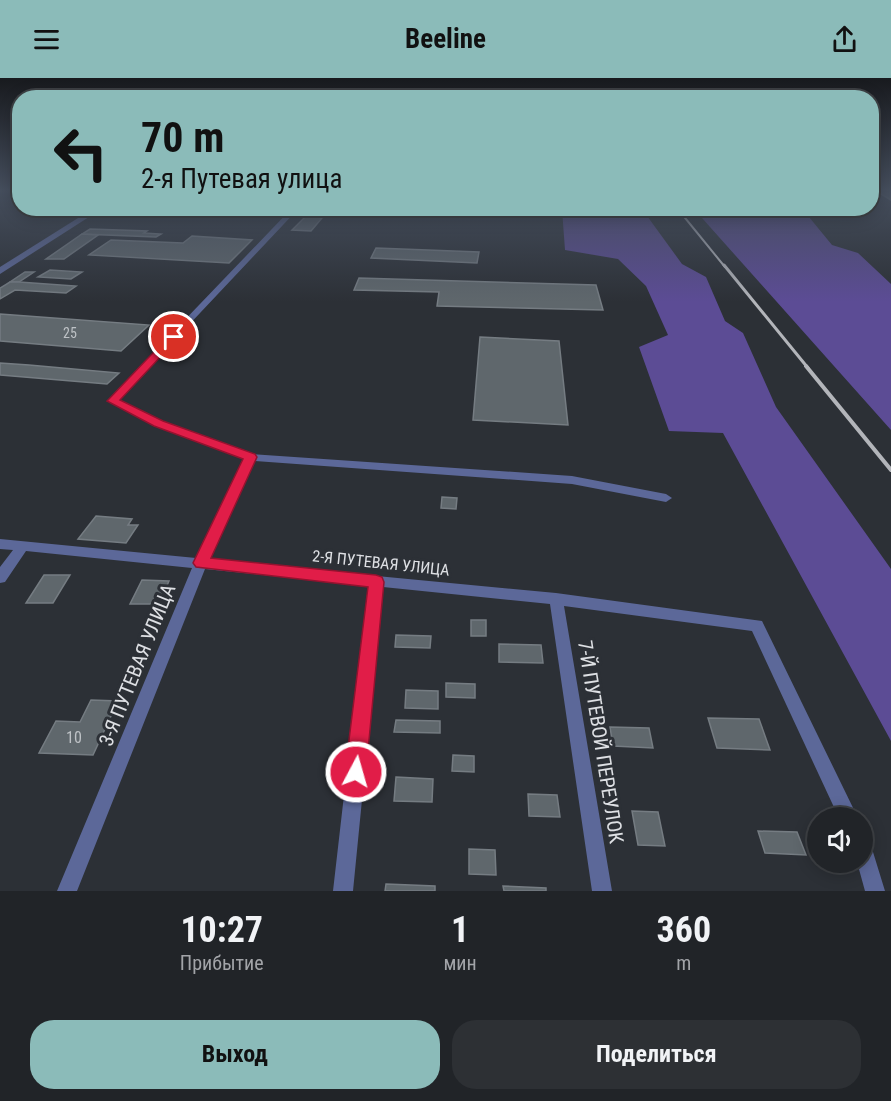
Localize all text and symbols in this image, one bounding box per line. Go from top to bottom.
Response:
icon: menu [30,23,63,56]
text: Beeline [405,23,486,55]
icon: share [828,23,861,56]
text: 70 m [141,113,224,162]
icon: left [42,114,120,192]
text: 2-я Путевая улица [141,163,342,195]
pin [148,311,199,362]
icon: arrive [157,320,190,353]
house number: 25 [63,325,77,341]
street label: 2-Я ПУТЕВАЯ УЛИЦА [311,546,451,580]
street label: 3-Я ПУТЕВАЯ УЛИЦА [94,580,181,749]
street label: 7-Й ПУТЕВОЙ ПЕРЕУЛОК [573,639,629,846]
house number: 10 [66,728,82,747]
position arrow [324,740,388,804]
map controls [807,807,873,873]
button: sound [807,807,873,873]
text: 10:27 [180,909,263,951]
text: 1 [451,909,469,951]
text: 360 [657,909,711,951]
text: Прибытие [180,951,264,975]
text: мин [443,951,477,975]
text: m [676,951,691,975]
button: Выход [30,1020,440,1089]
button: Поделиться [452,1020,861,1089]

